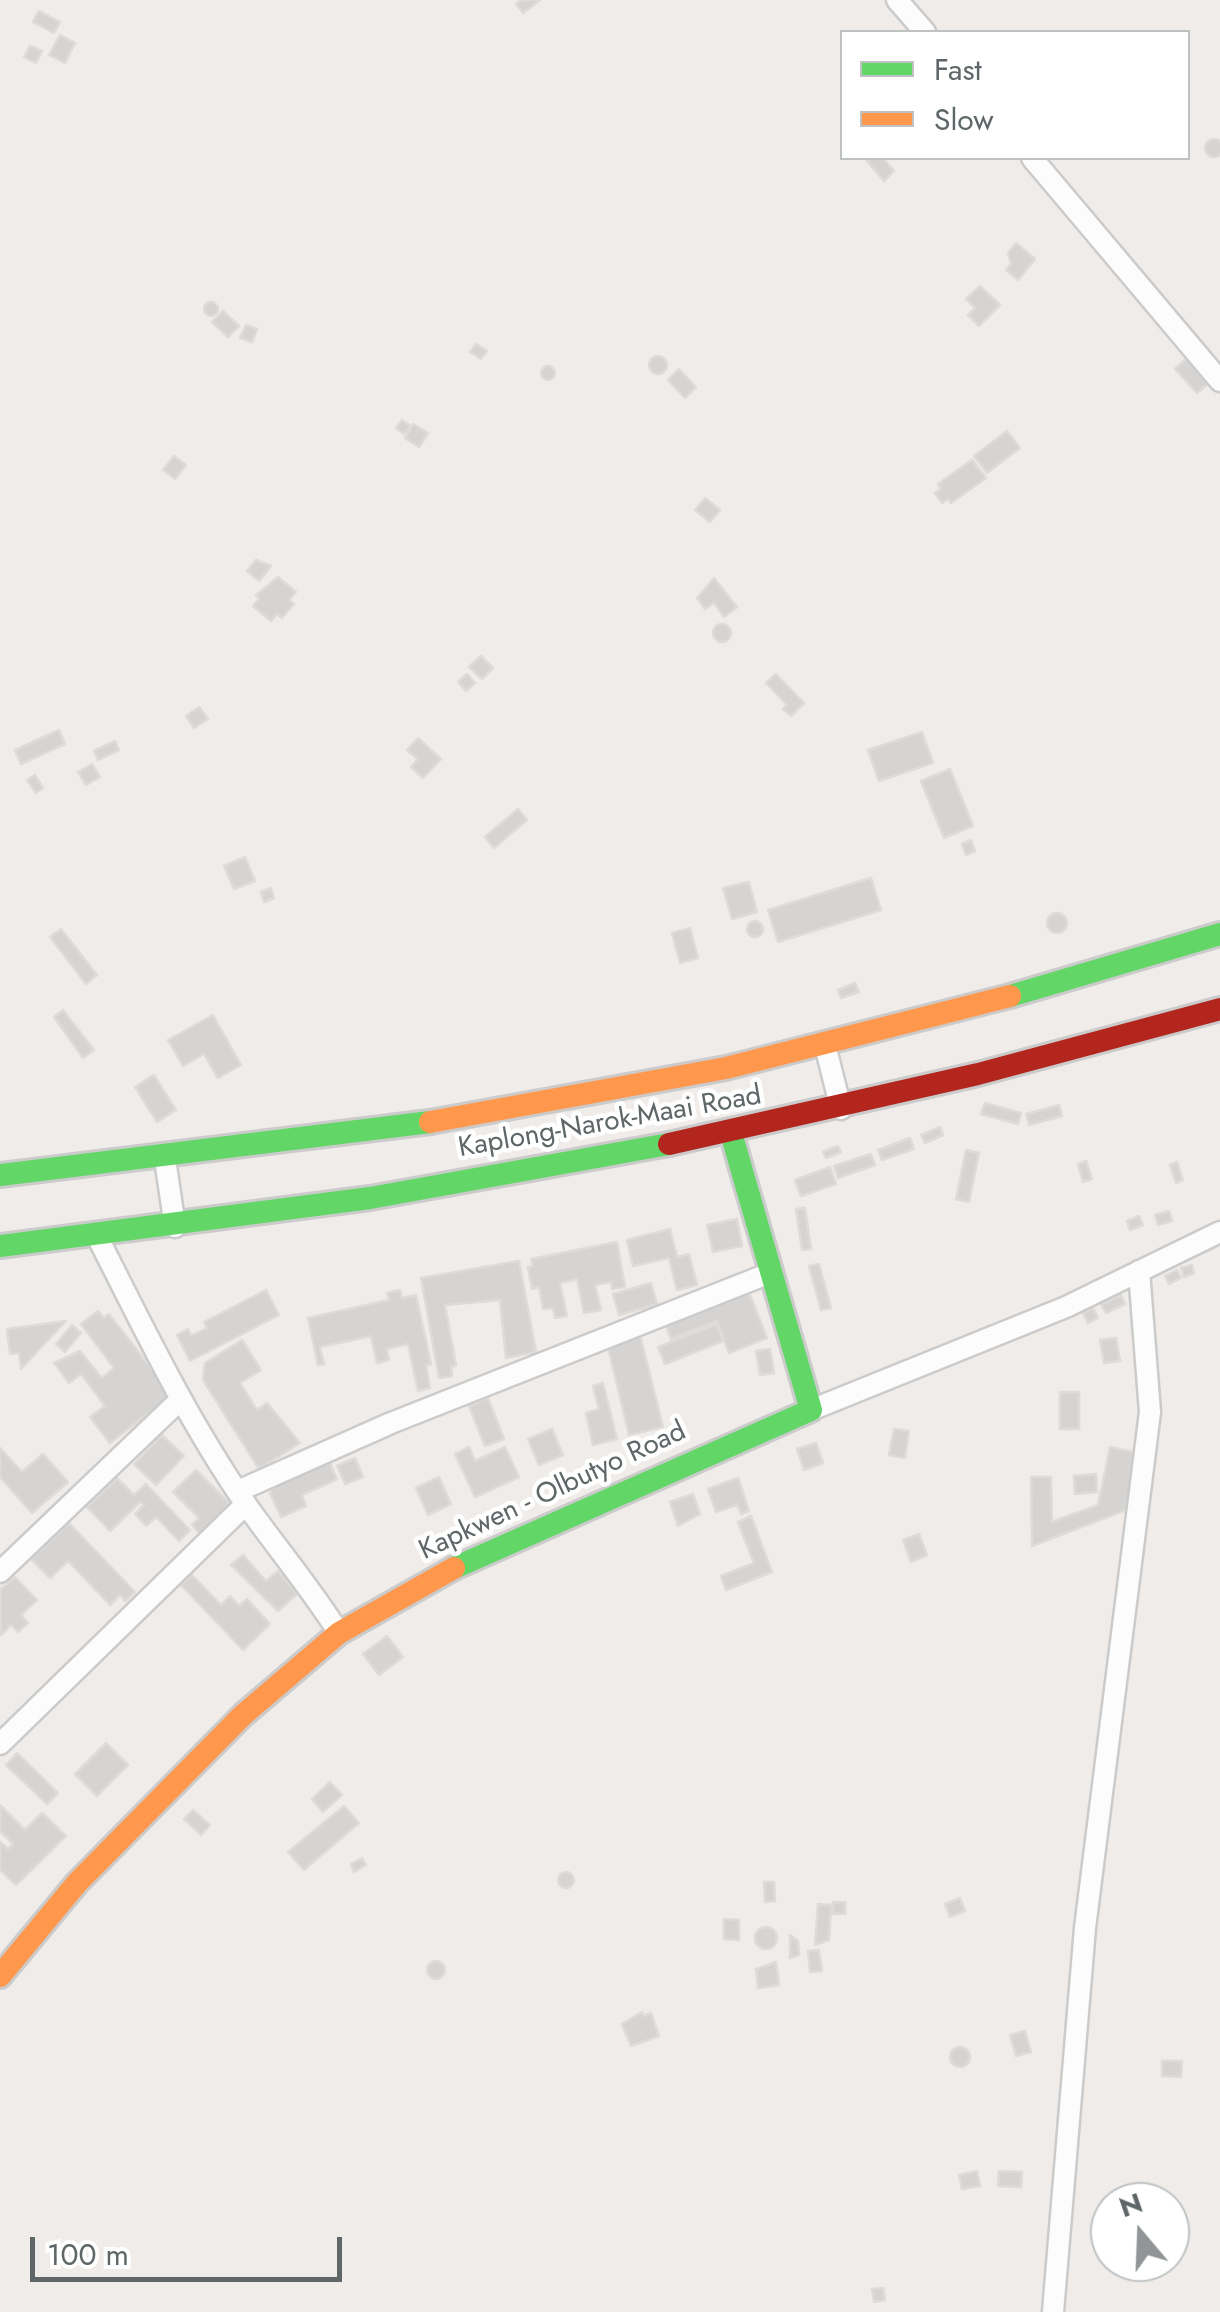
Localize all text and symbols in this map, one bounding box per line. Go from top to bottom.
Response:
legend [840,30,1190,160]
text: Fast [934,48,982,91]
text: Slow [934,98,994,141]
street label: Kaplong-Narok-Maai Road [456,1080,764,1166]
street label: Kapkwen - Olbutyo Road [414,1415,692,1569]
north arrow [1090,2182,1190,2282]
text: N [1114,2182,1148,2228]
scale bar [35,2217,348,2279]
text: 100 m [47,2233,129,2276]

